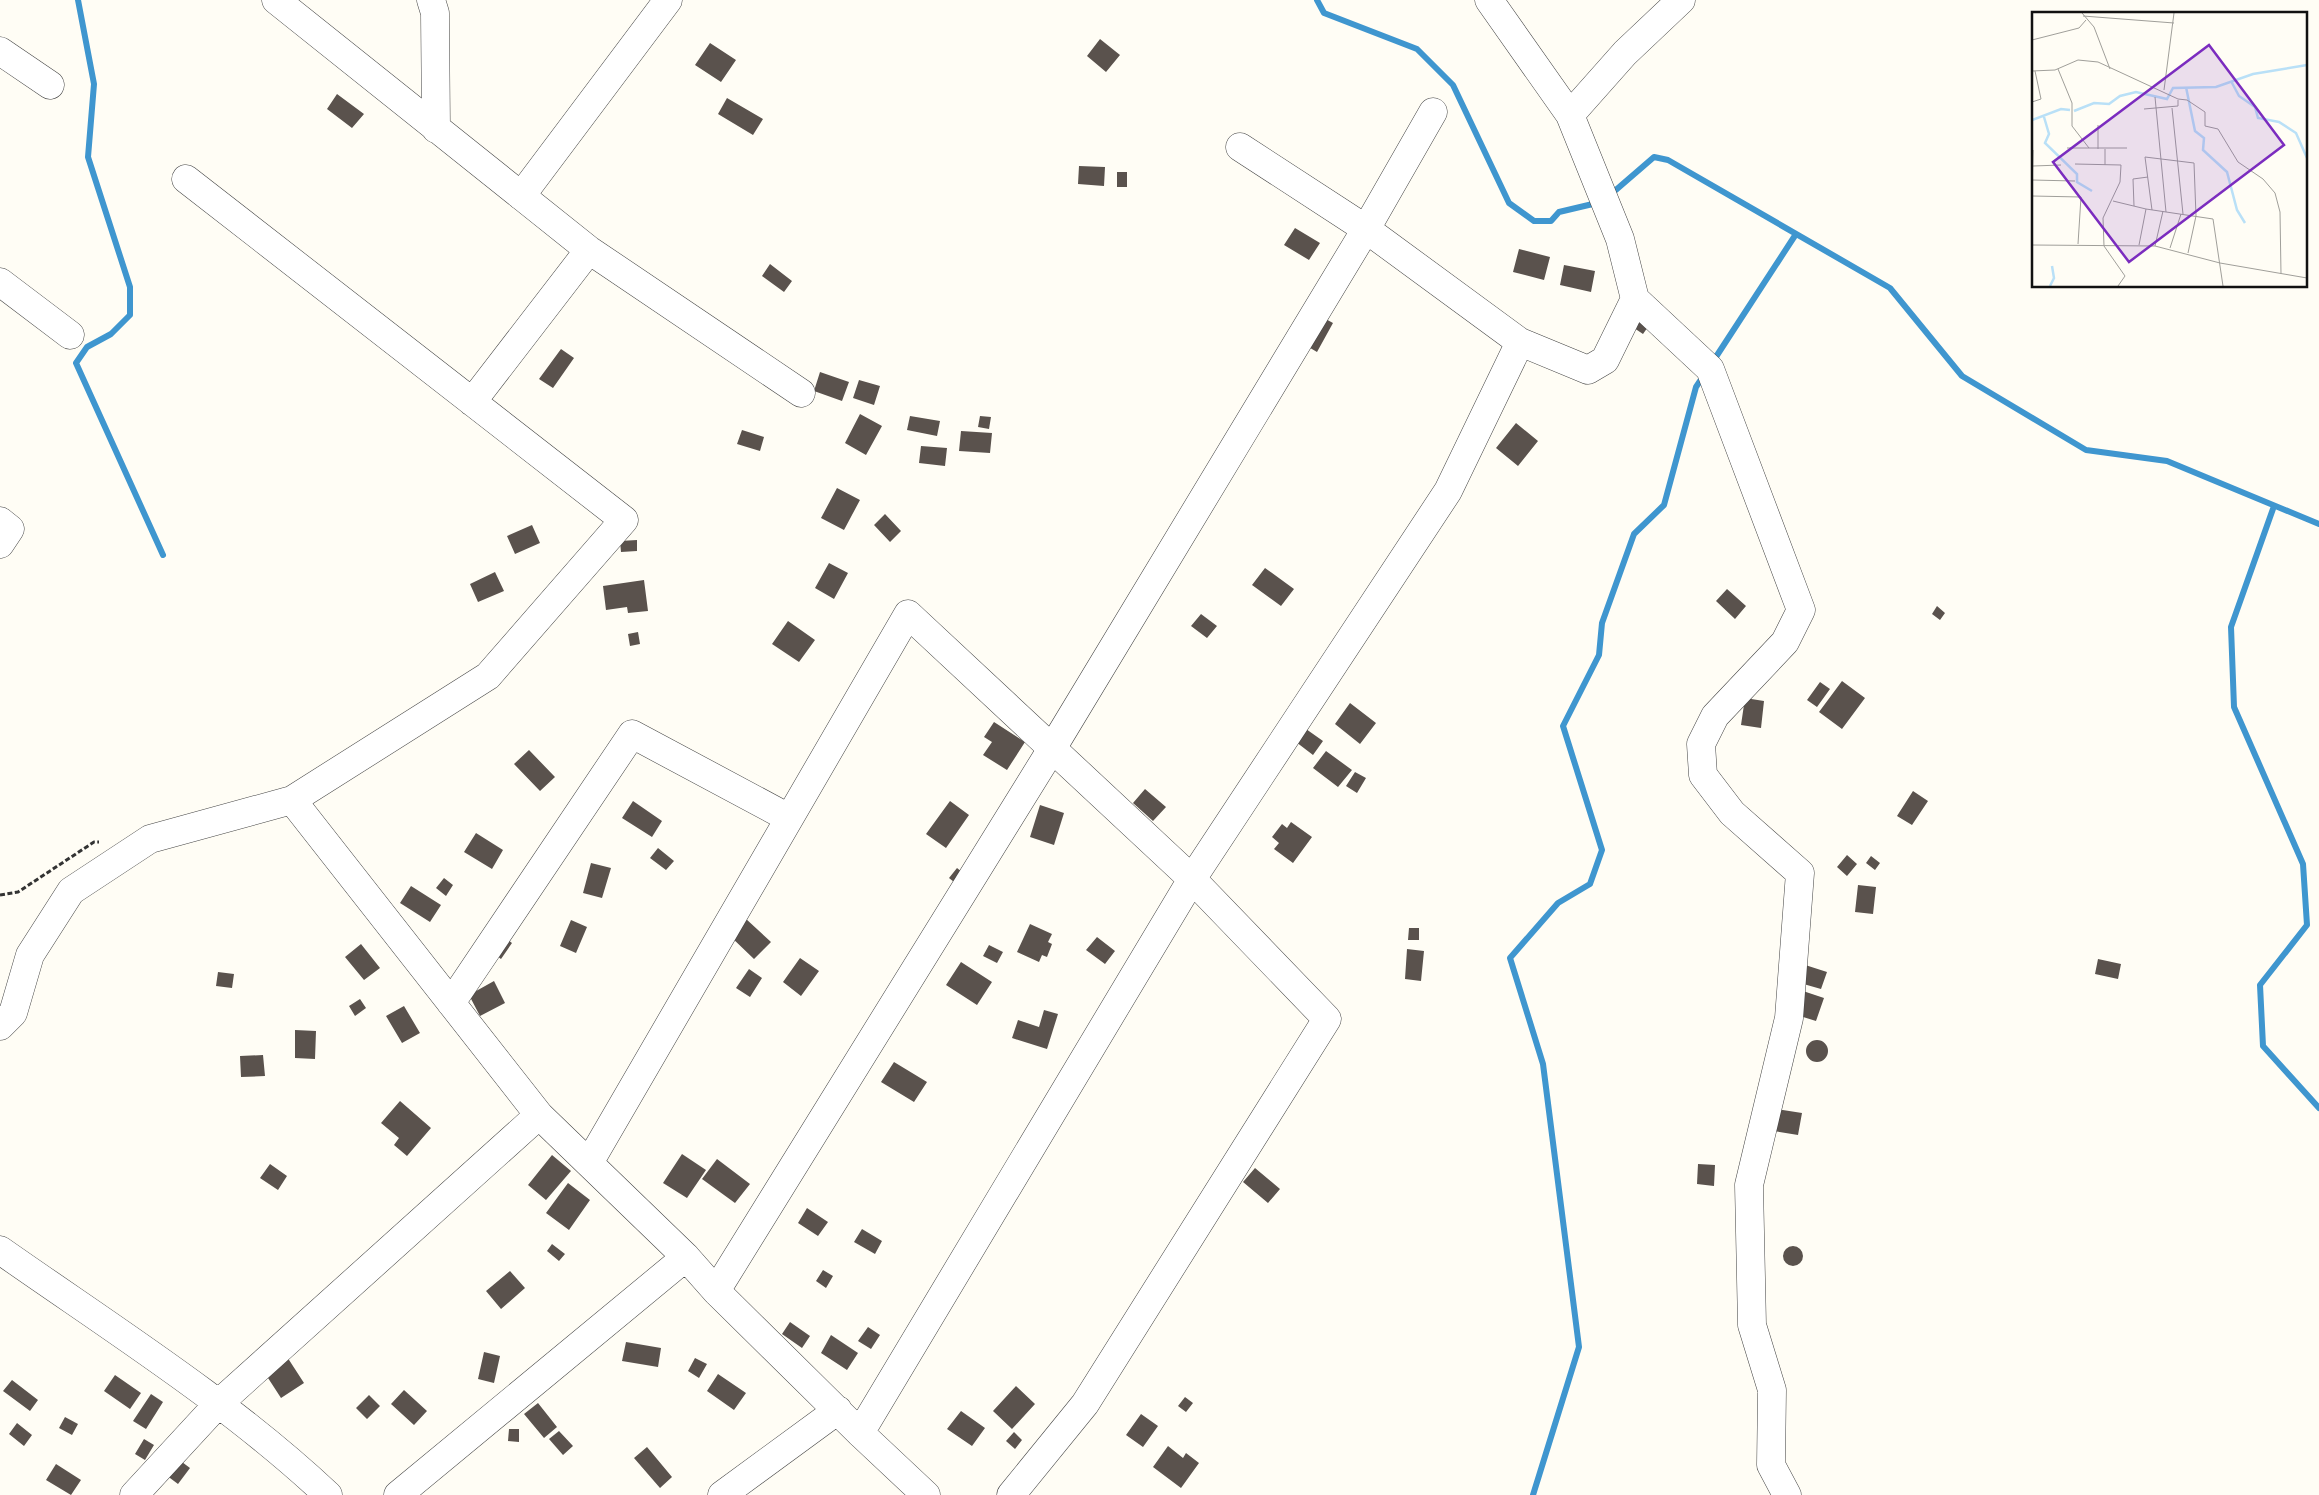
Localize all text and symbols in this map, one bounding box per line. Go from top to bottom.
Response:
inset map [2032,12,2306,288]

